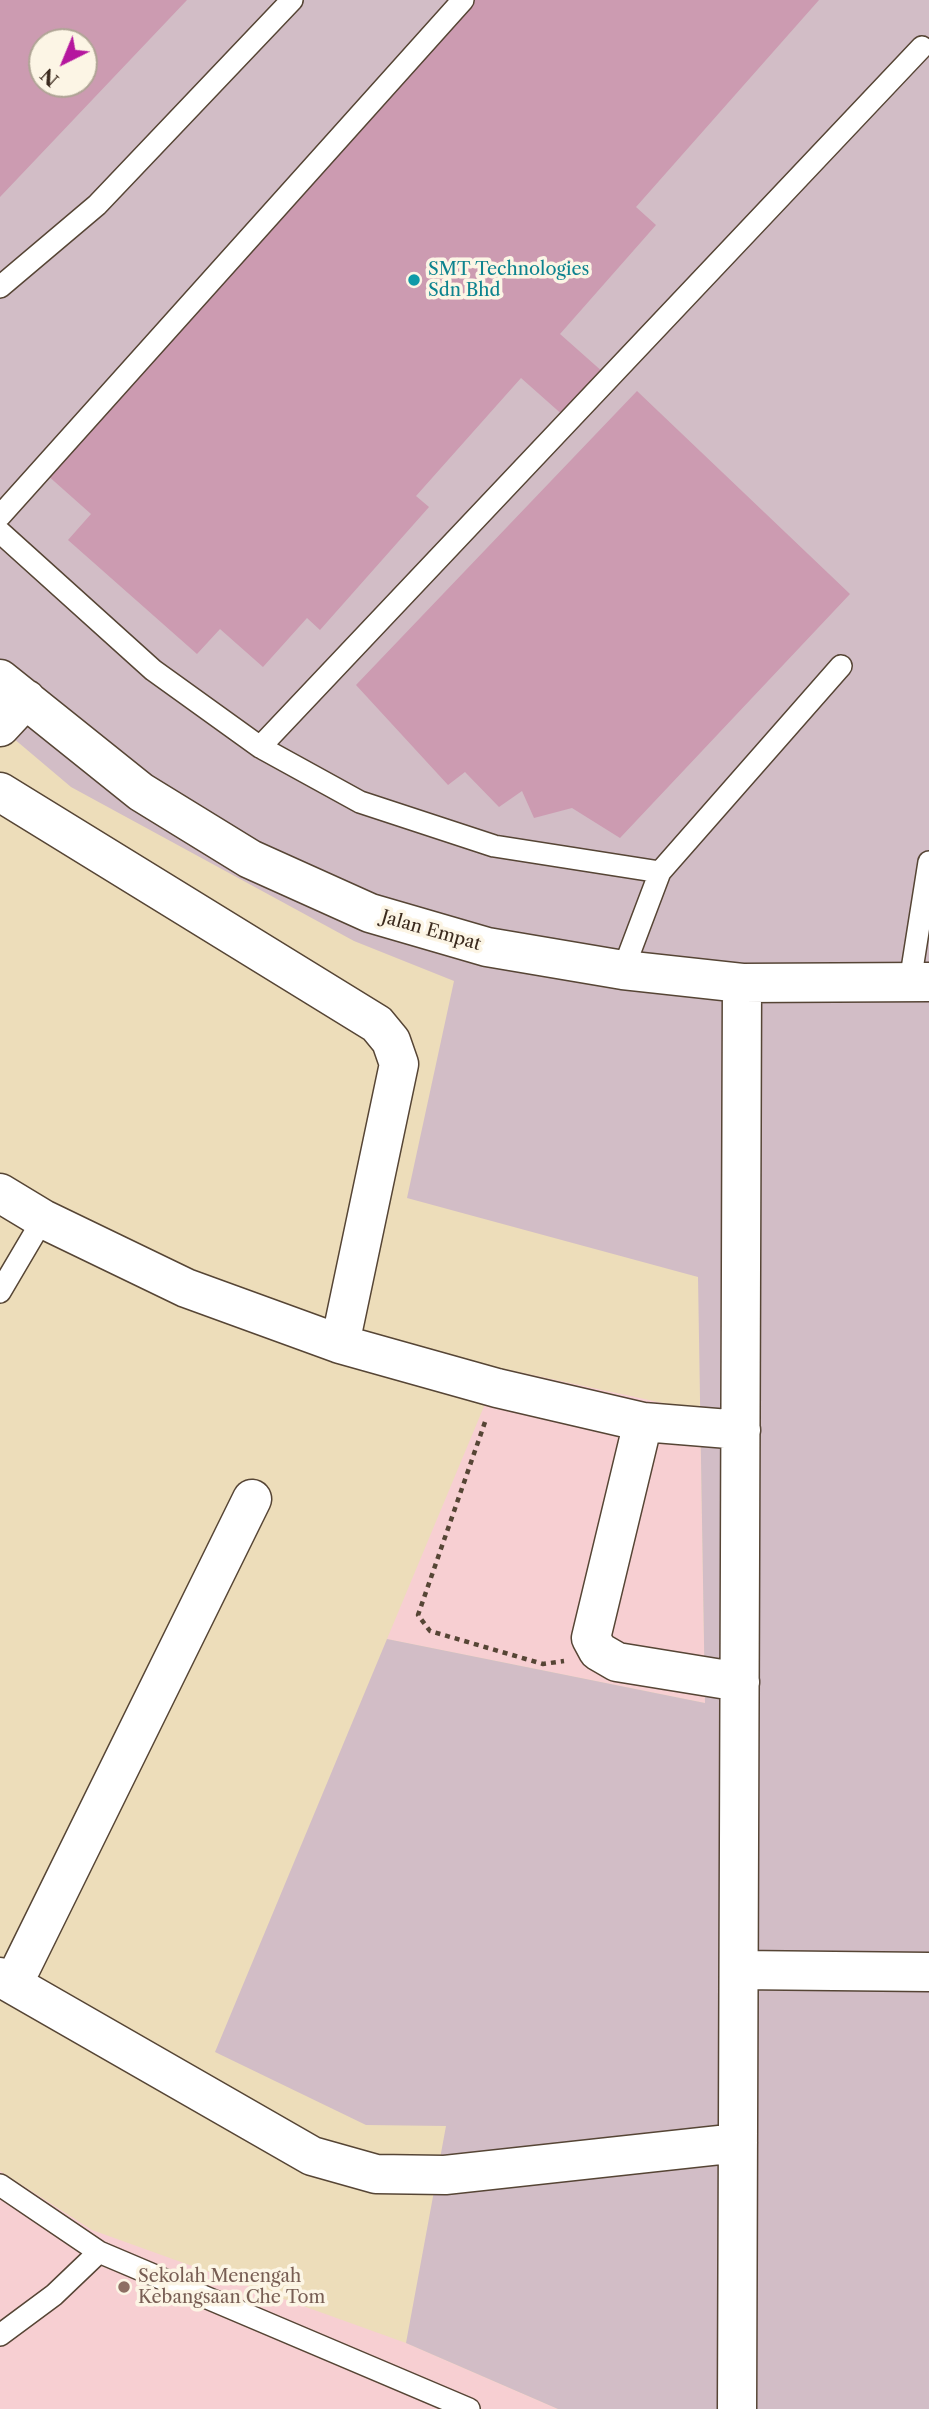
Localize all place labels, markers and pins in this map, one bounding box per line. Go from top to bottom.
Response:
place label: SMT Technologies Sdn Bhd [428,259,589,302]
marker: SMT Technologies Sdn Bhd [406,272,422,288]
place label: Sekolah Menengah Kebangsaan Che Tom [138,2266,325,2308]
marker: Sekolah Menengah Kebangsaan Che Tom [116,2279,132,2295]

